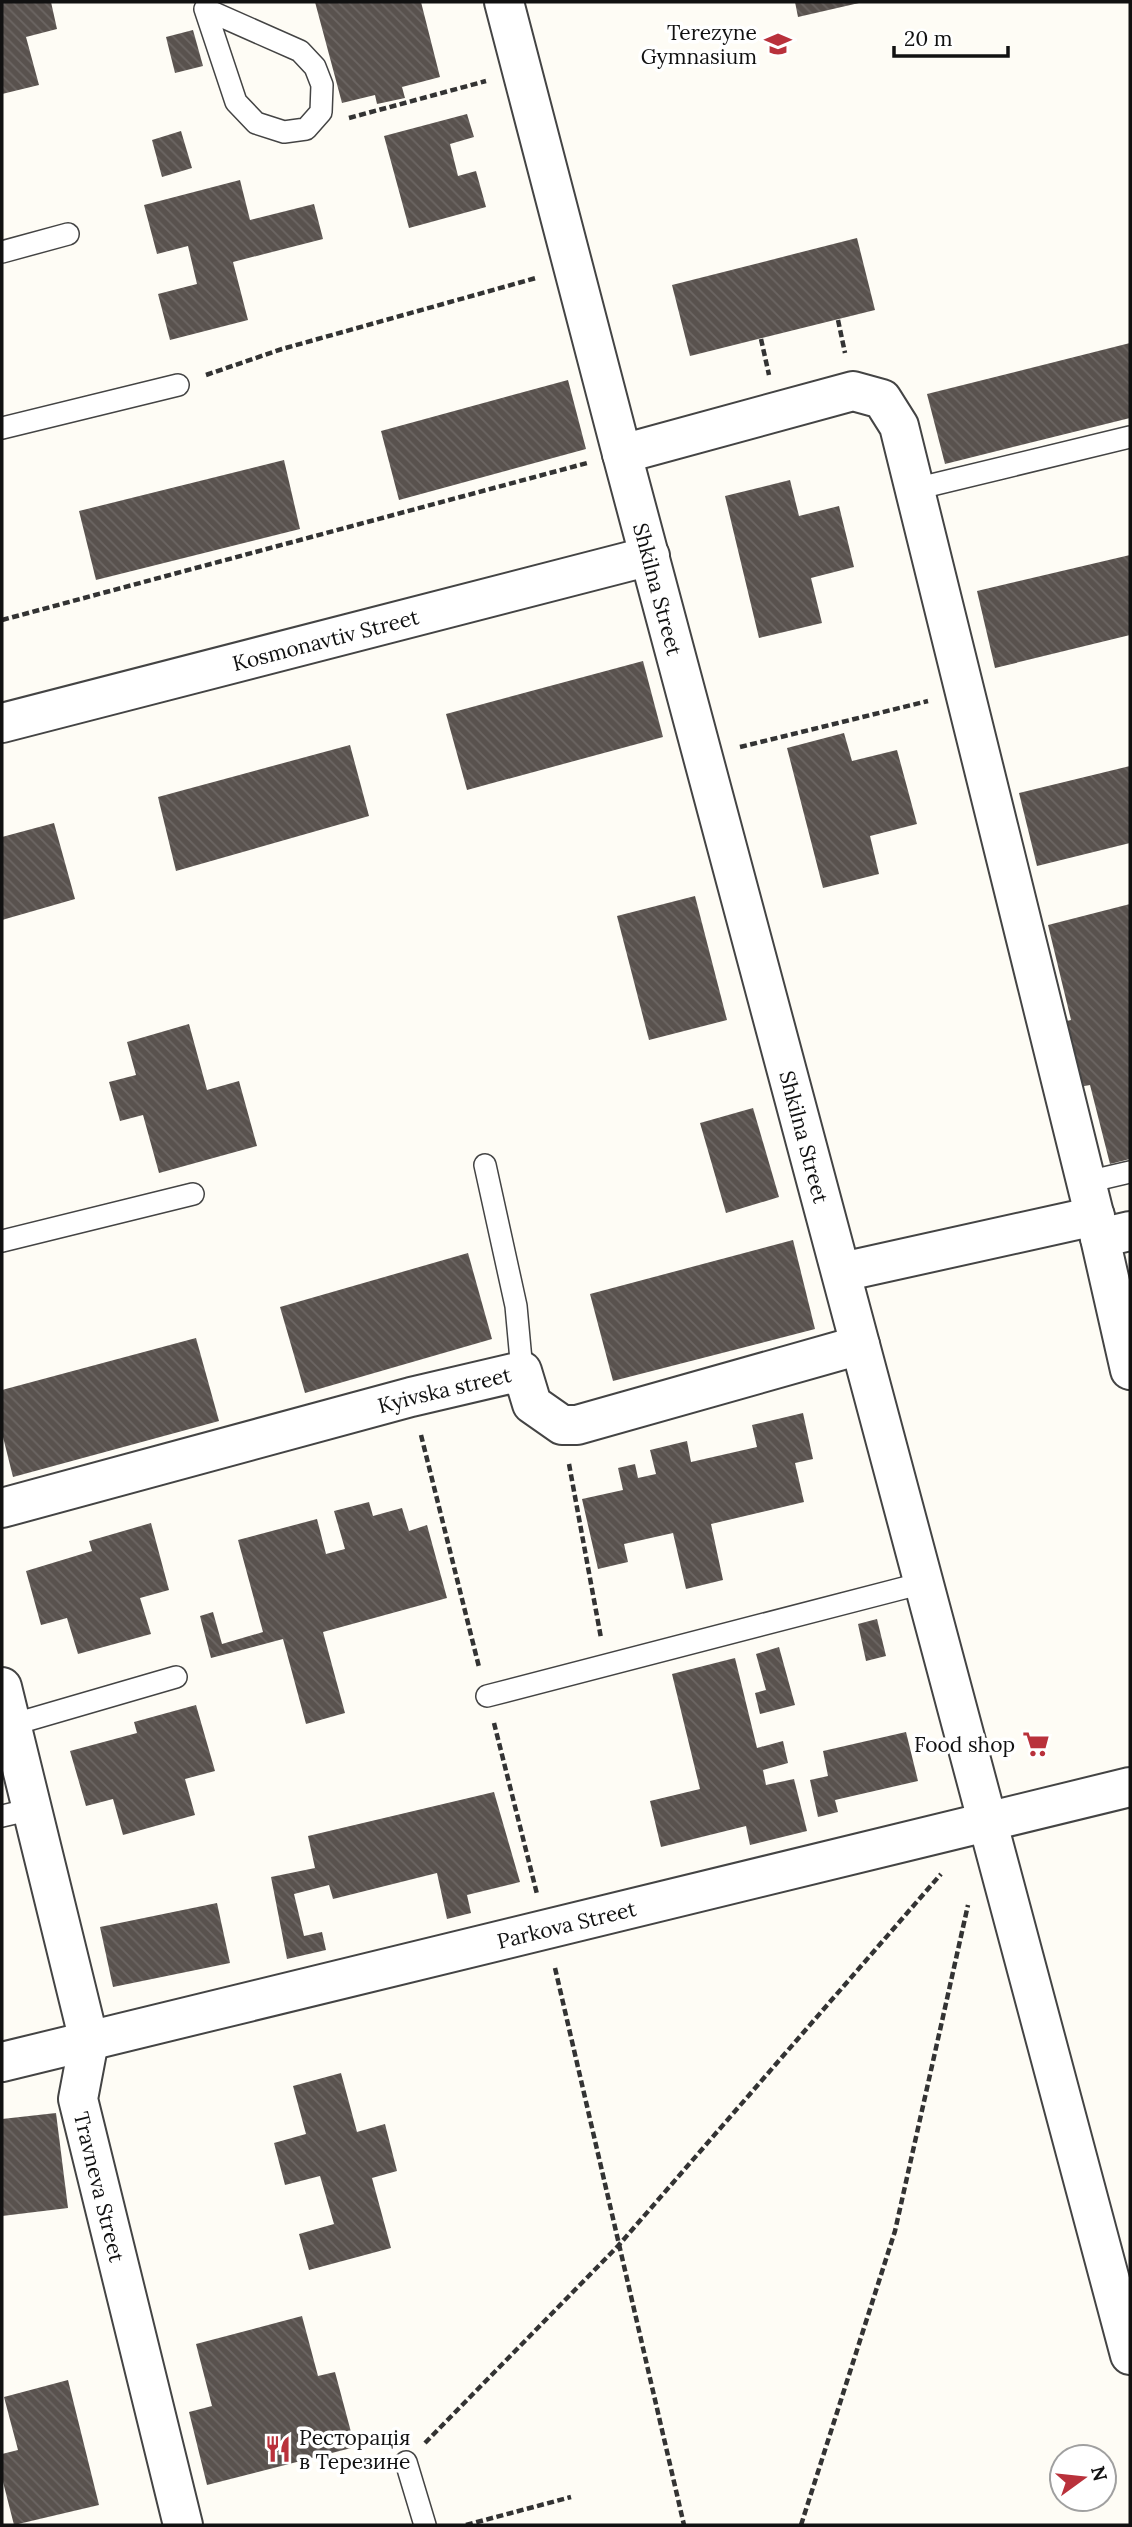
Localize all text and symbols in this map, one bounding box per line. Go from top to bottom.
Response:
scale bar [894,14,1008,58]
place label: Terezyne Gymnasium [641,19,757,70]
text: 20 m [904,25,953,52]
school or university icon: Terezyne Gymnasium [763,29,793,59]
street label: Shkilna Street [627,520,689,659]
street label: Kosmonavtiv Street [229,602,422,677]
street label: Shkilna Street [774,1068,835,1207]
street label: Kyivska street [375,1360,515,1419]
supermarket icon: Food shop [1021,1729,1051,1759]
place label: Food shop [914,1731,1015,1758]
street label: Parkova Street [494,1894,640,1954]
street label: Travneva Street [68,2109,131,2265]
place label: Ресторація в Терезине [299,2424,410,2475]
restaurant icon: Ресторація в Терезине [263,2434,293,2464]
north arrow [1048,2443,1118,2513]
text: N [1086,2463,1113,2484]

